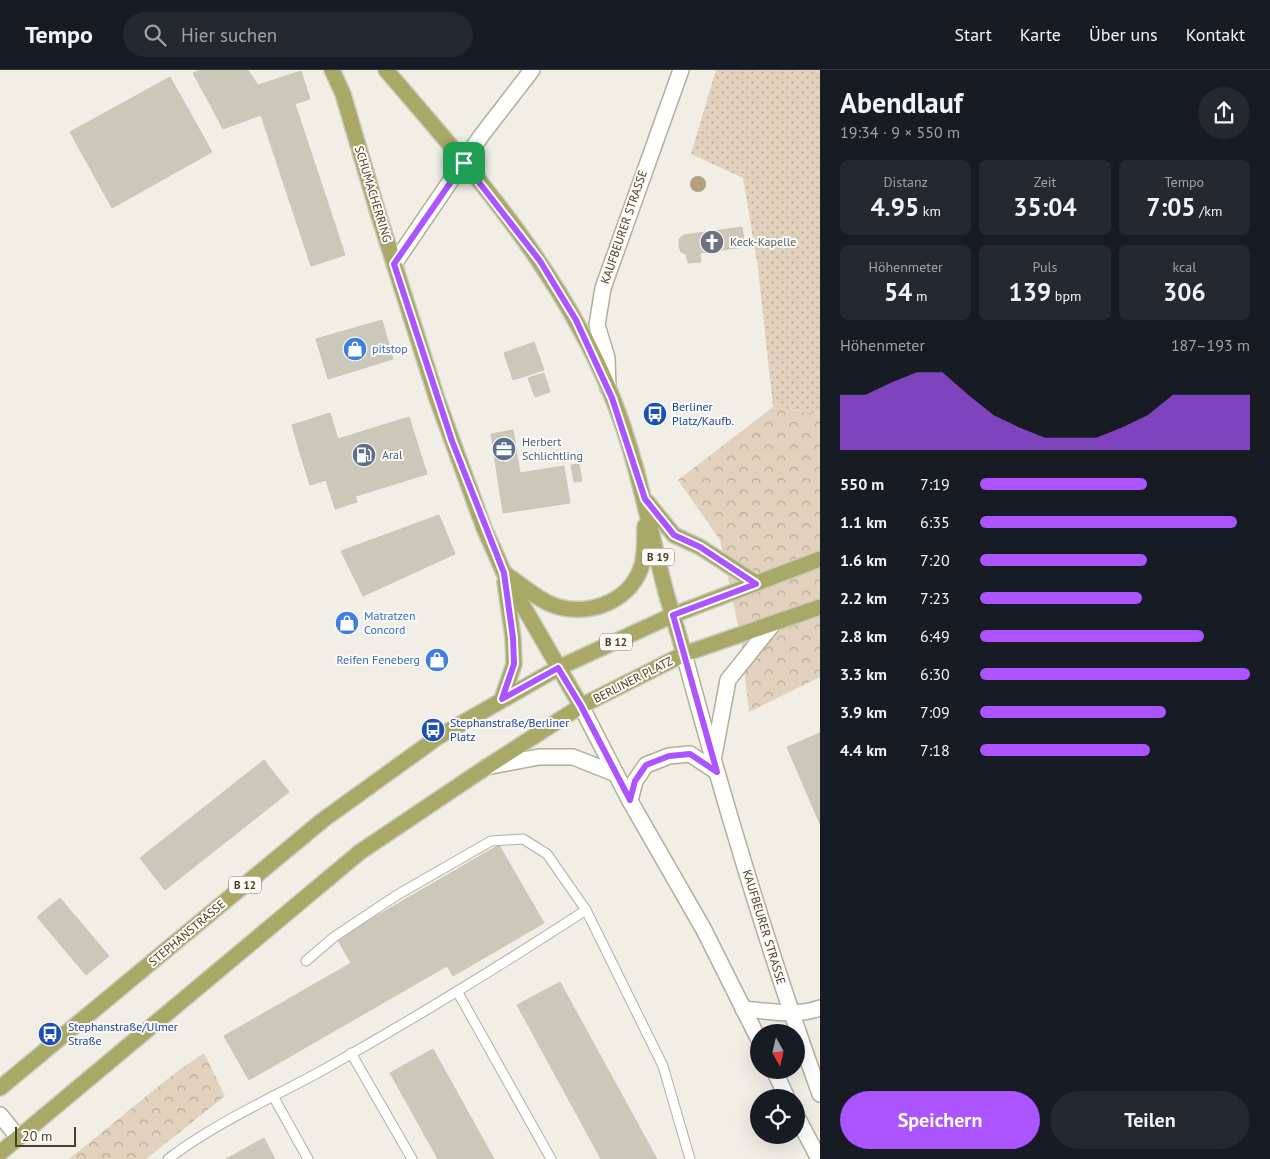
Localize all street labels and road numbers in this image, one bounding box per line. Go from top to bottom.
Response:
street label: SCHUMACHERRING [352,144,395,244]
street label: KAUFBEURER STRASSE [597,168,650,286]
road number: B 19 [642,548,674,566]
road number: B 12 [600,634,632,650]
street label: BERLINER PLATZ [590,653,675,706]
street label: KAUFBEURER STRASSE [740,868,789,986]
road number: B 12 [229,876,261,894]
street label: STEPHANSTRASSE [145,896,228,969]

